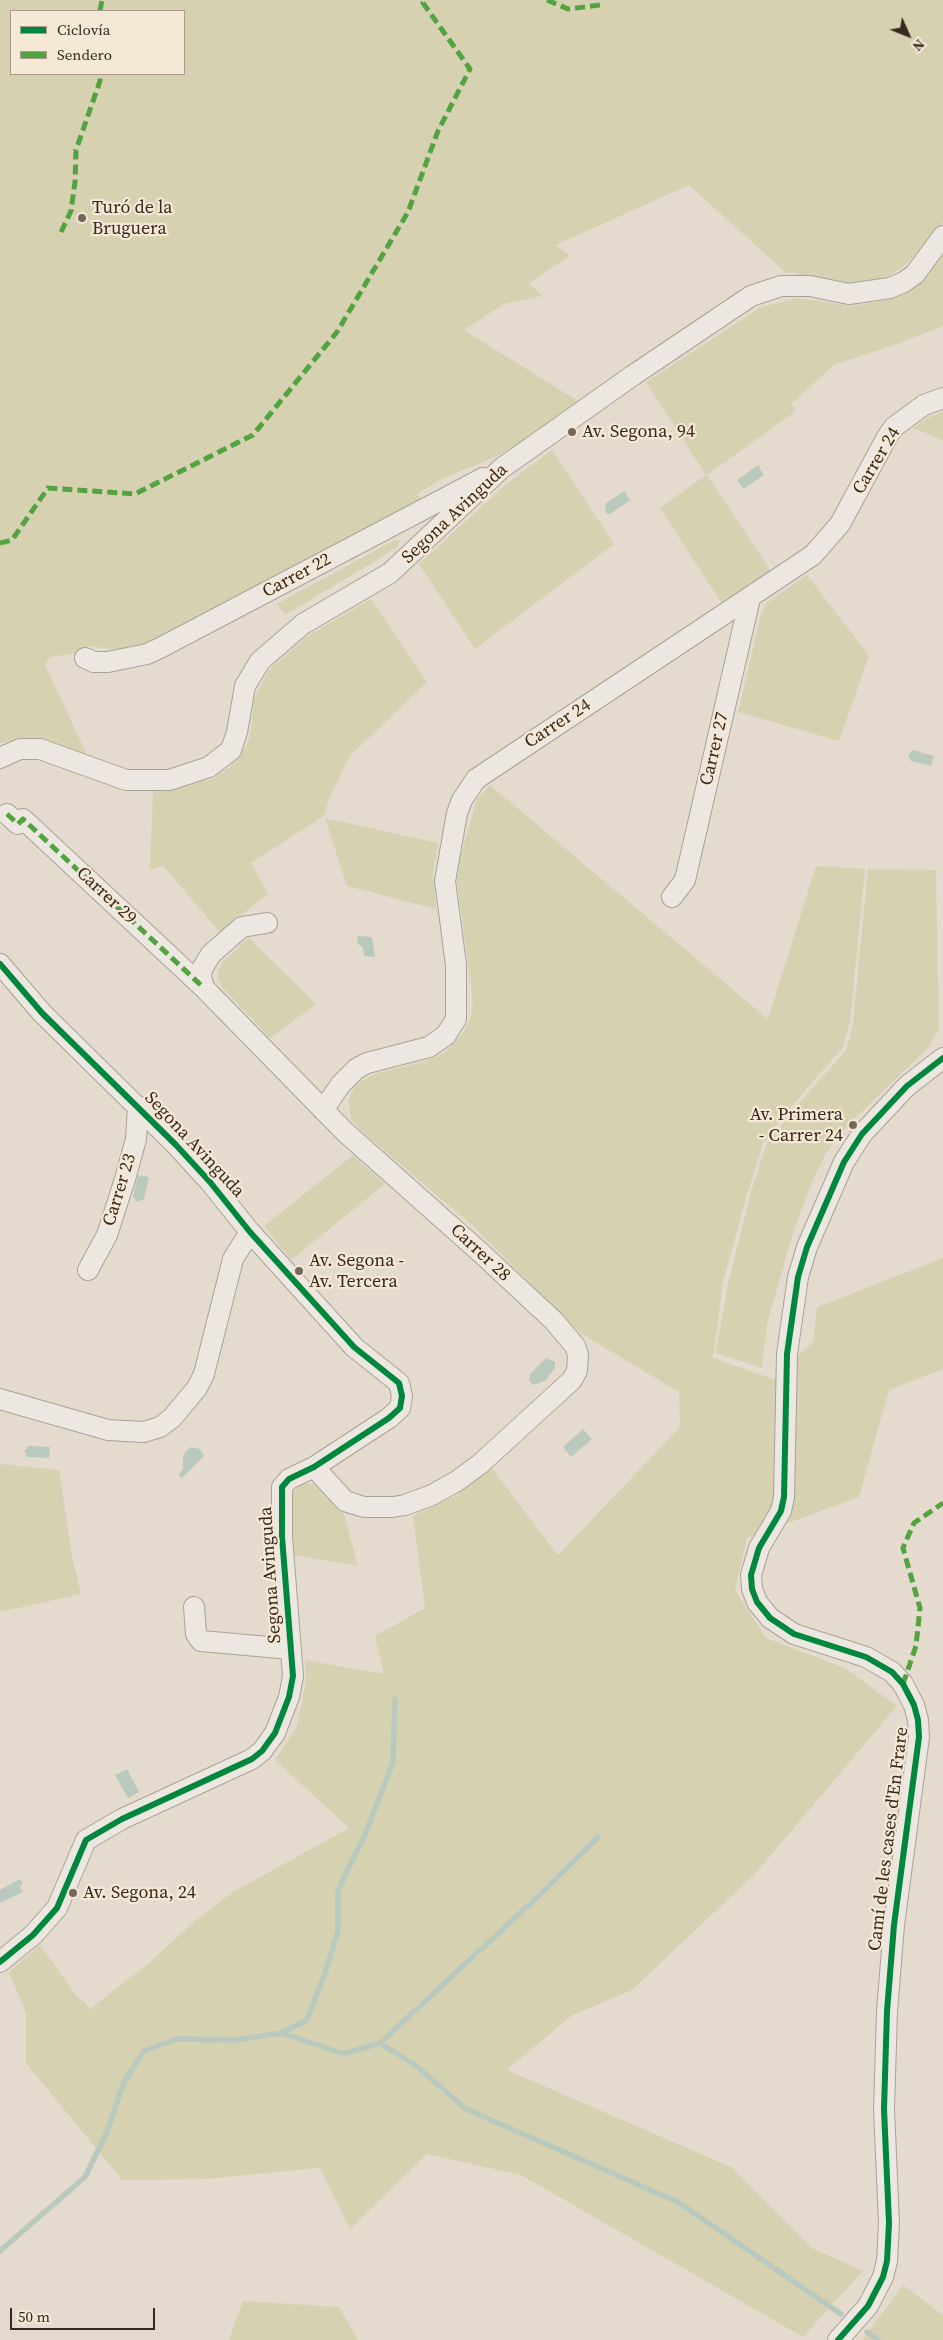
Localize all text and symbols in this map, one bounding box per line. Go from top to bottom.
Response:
legend [10,10,185,75]
north arrow [883,10,933,60]
text: Ciclovía [57,19,110,40]
text: N [908,35,930,56]
text: Sendero [57,44,112,65]
place label: Turó de la Bruguera [92,197,172,240]
marker: Turó de la Bruguera [76,212,88,224]
place label: Av. Segona, 94 [582,421,695,443]
street label: Carrer 24 [849,424,905,498]
marker: Av. Segona, 94 [566,426,578,438]
street label: Segona Avinguda [398,459,512,569]
street label: Carrer 22 [259,549,335,603]
street label: Carrer 24 [521,695,595,753]
street label: Carrer 27 [696,710,734,788]
street label: Carrer 29 [71,863,141,929]
street label: Segona Avinguda [139,1088,249,1202]
place label: Av. Primera - Carrer 24 [750,1104,843,1146]
marker: Av. Primera - Carrer 24 [847,1119,859,1131]
street label: Carrer 23 [99,1151,141,1229]
street label: Carrer 28 [445,1220,515,1286]
place label: Av. Segona - Av. Tercera [309,1250,404,1292]
marker: Av. Segona - Av. Tercera [293,1265,305,1277]
street label: Segona Avinguda [255,1506,287,1644]
street label: Camí de les cases d'En Frare [865,1726,913,1952]
place label: Av. Segona, 24 [83,1882,196,1904]
marker: Av. Segona, 24 [67,1887,79,1899]
scale bar [12,2298,158,2330]
text: 50 m [18,2306,50,2327]

